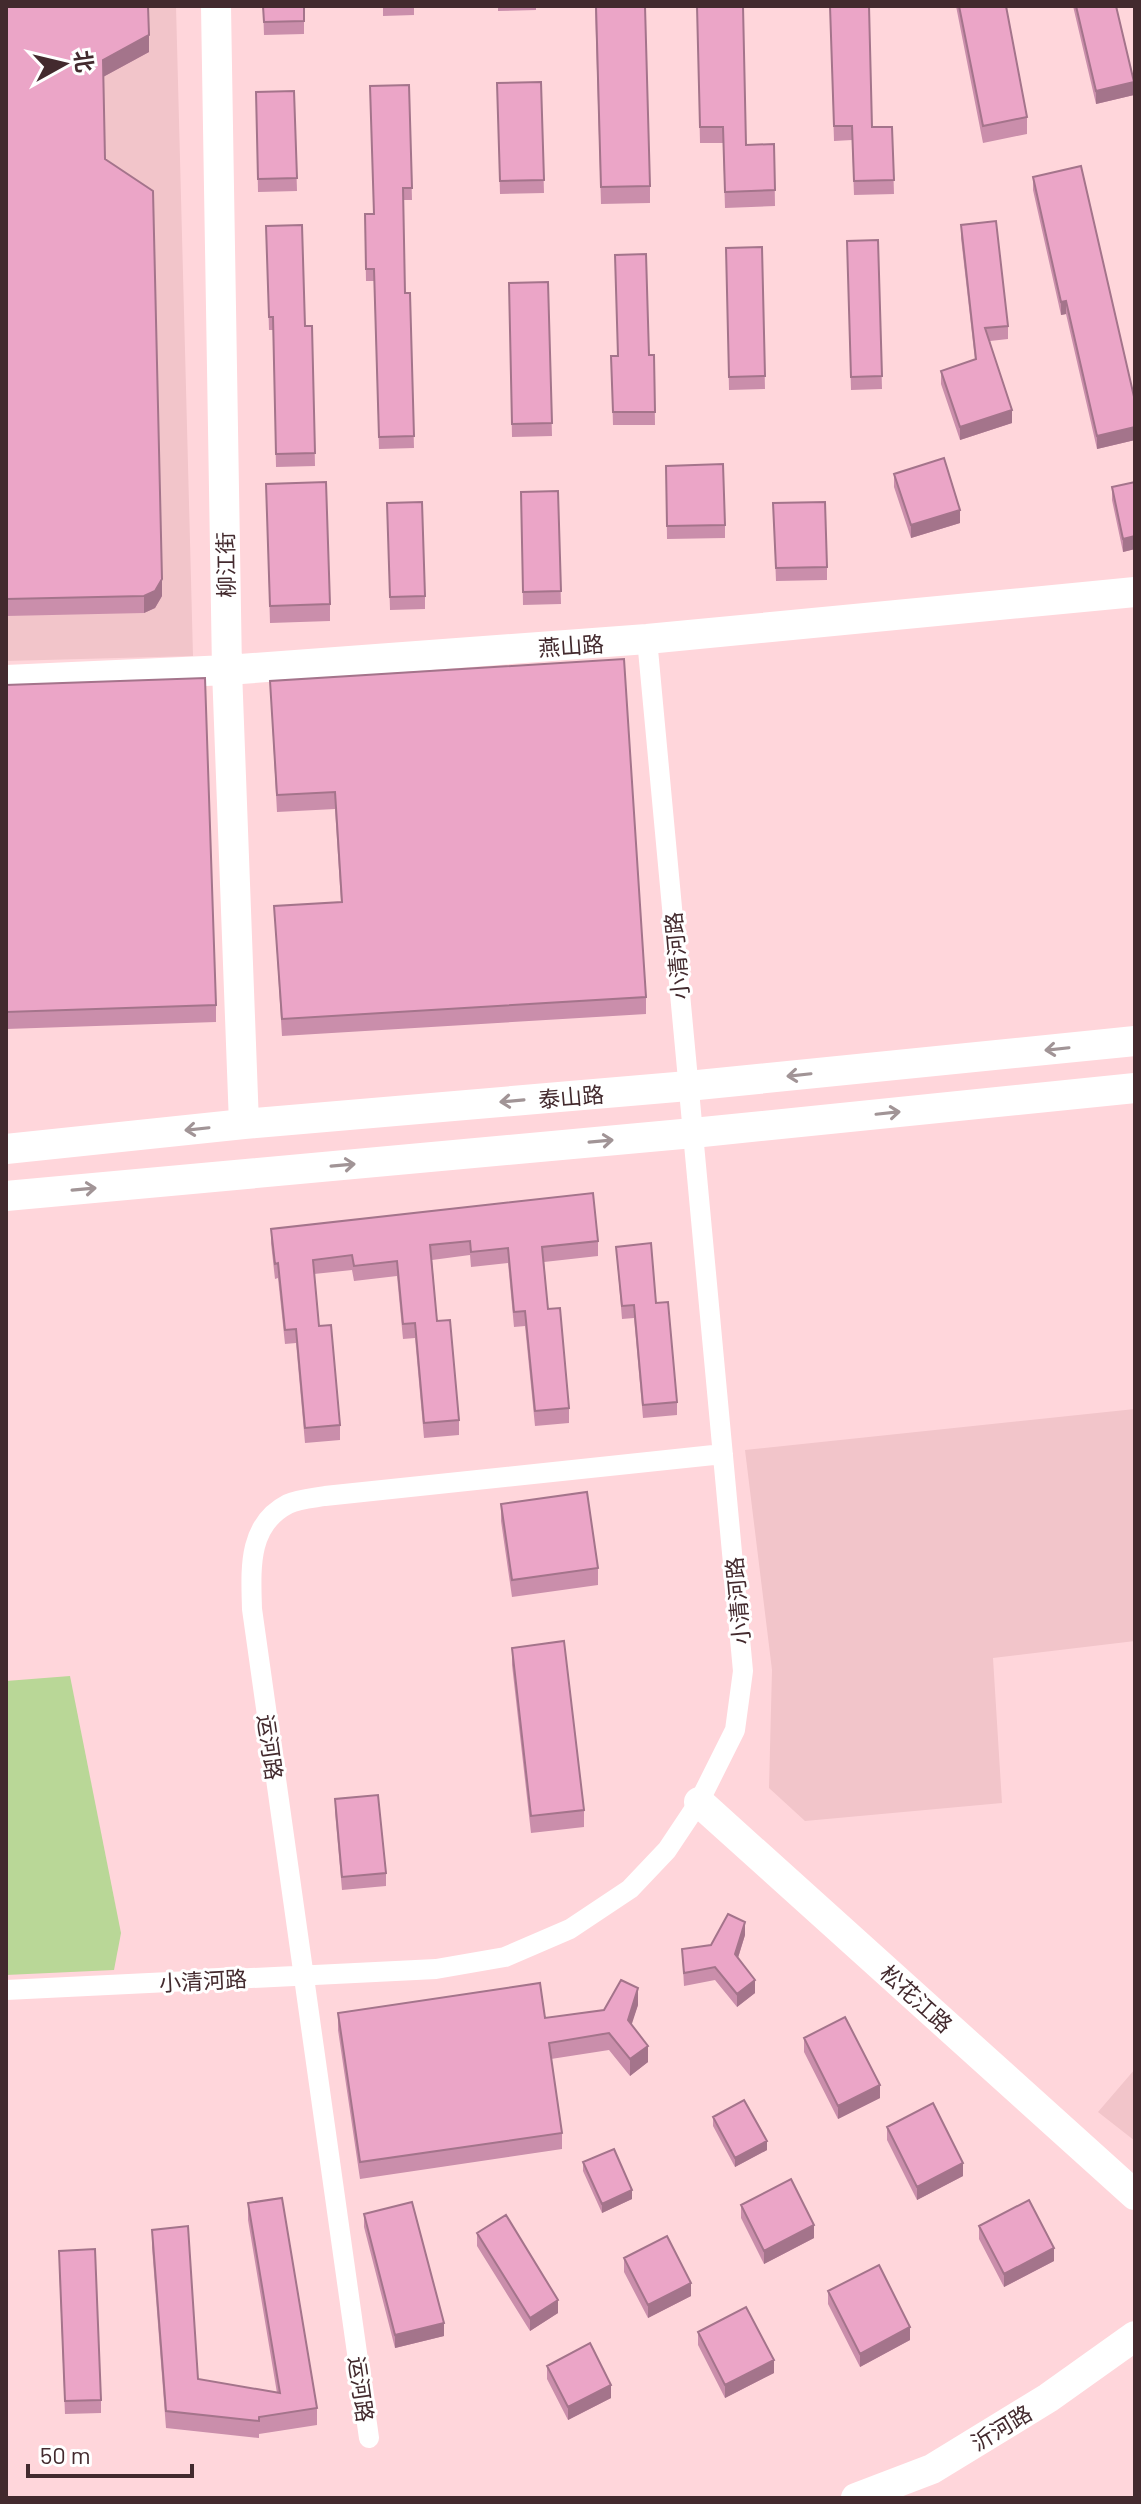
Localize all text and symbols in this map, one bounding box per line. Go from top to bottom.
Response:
north arrow [24,24,104,104]
text: 北 [70,48,99,74]
street label: 柳江街 [211,532,239,598]
street label: 燕山路 [537,630,605,660]
street label: 小清河路 [659,911,693,1001]
one-way arrow [1044,1041,1071,1056]
one-way arrow [786,1068,813,1083]
street label: 泰山路 [537,1080,605,1112]
one-way arrow [499,1094,526,1109]
one-way arrow [874,1105,901,1120]
one-way arrow [184,1121,211,1136]
one-way arrow [588,1133,614,1148]
one-way arrow [329,1157,356,1172]
one-way arrow [70,1181,97,1196]
street label: 小清河路 [720,1556,754,1646]
street label: 运河路 [254,1713,288,1781]
street label: 松花江路 [876,1959,958,2037]
street label: 小清河路 [158,1965,248,1995]
street label: 运河路 [345,2355,379,2423]
street label: 沂河路 [966,2399,1036,2455]
scale bar [28,2428,192,2478]
text: 50 m [40,2440,91,2469]

